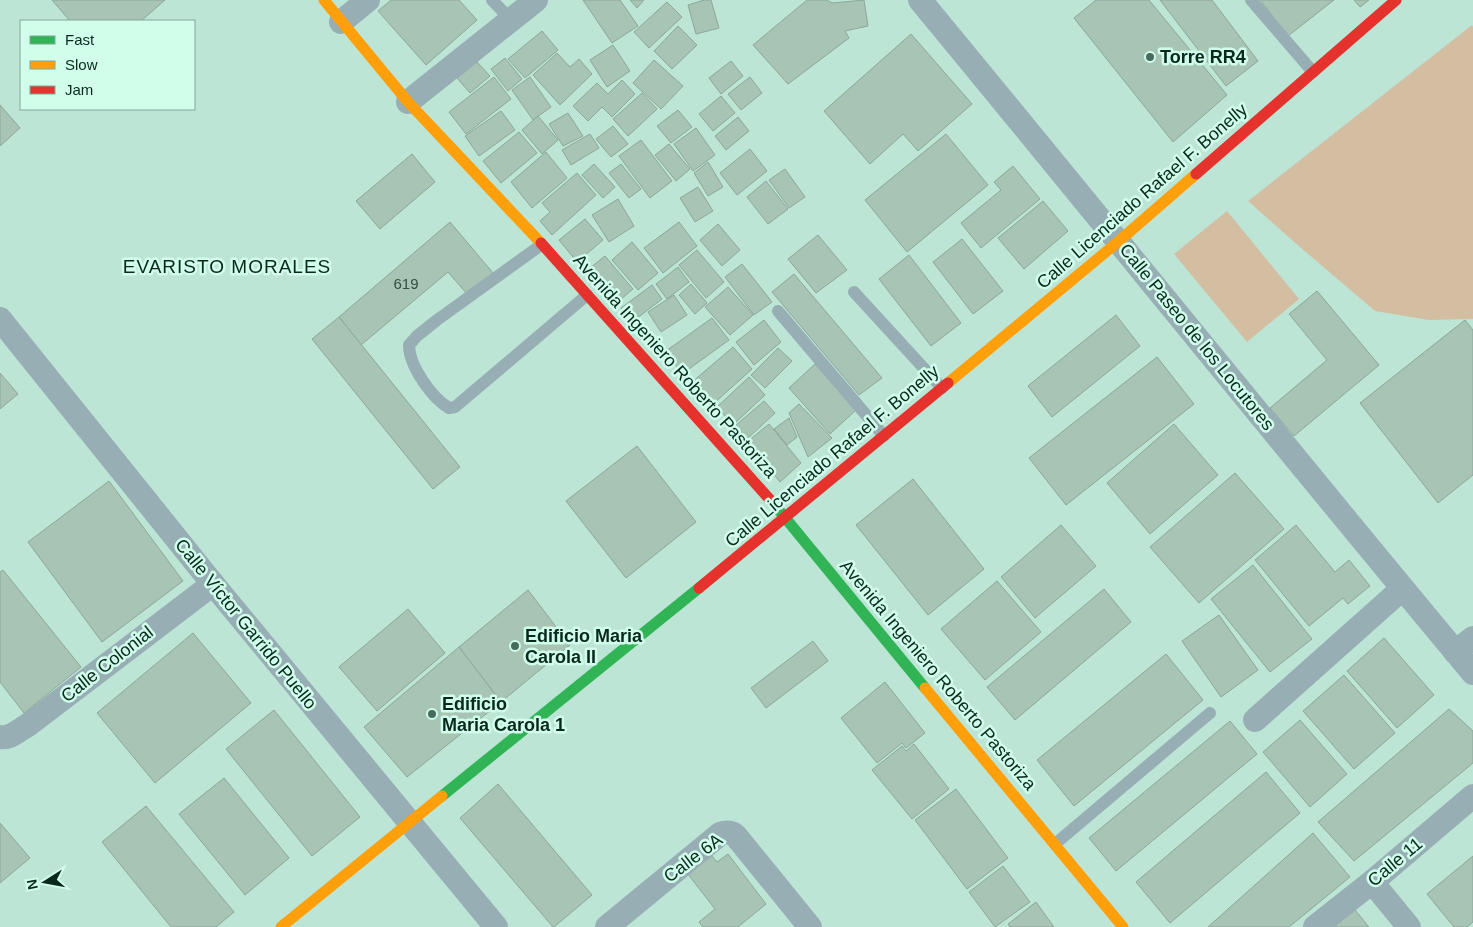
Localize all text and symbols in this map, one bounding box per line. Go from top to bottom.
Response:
legend [20,20,195,110]
text: Fast [65,31,95,48]
place label: Torre RR4 [1160,47,1246,67]
marker: Torre RR4 [1144,51,1156,63]
text: Slow [65,56,98,73]
text: Jam [65,81,93,98]
street label: Calle Licenciado Rafael F. Bonelly [1033,99,1251,293]
street label: Calle Paseo de los Locutores [1116,240,1278,434]
street label: Avenida Ingeniero Roberto Pastoriza [569,250,781,483]
district label: EVARISTO MORALES [123,256,331,277]
house number: 619 [393,275,419,292]
street label: Calle Licenciado Rafael F. Bonelly [721,361,943,551]
street label: Calle Víctor Garrido Puello [171,535,321,713]
street label: Avenida Ingeniero Roberto Pastoriza [836,556,1041,795]
street label: Calle Colonial [57,622,157,706]
place label: Edificio Maria Carola II [525,626,643,667]
marker: Edificio Maria Carola II [509,640,521,652]
place label: Edificio Maria Carola 1 [442,694,565,735]
marker: Edificio Maria Carola 1 [426,708,438,720]
street label: Calle 6A [660,830,726,886]
street label: Calle 11 [1364,834,1426,890]
north arrow [20,857,70,907]
text: N [23,878,41,891]

